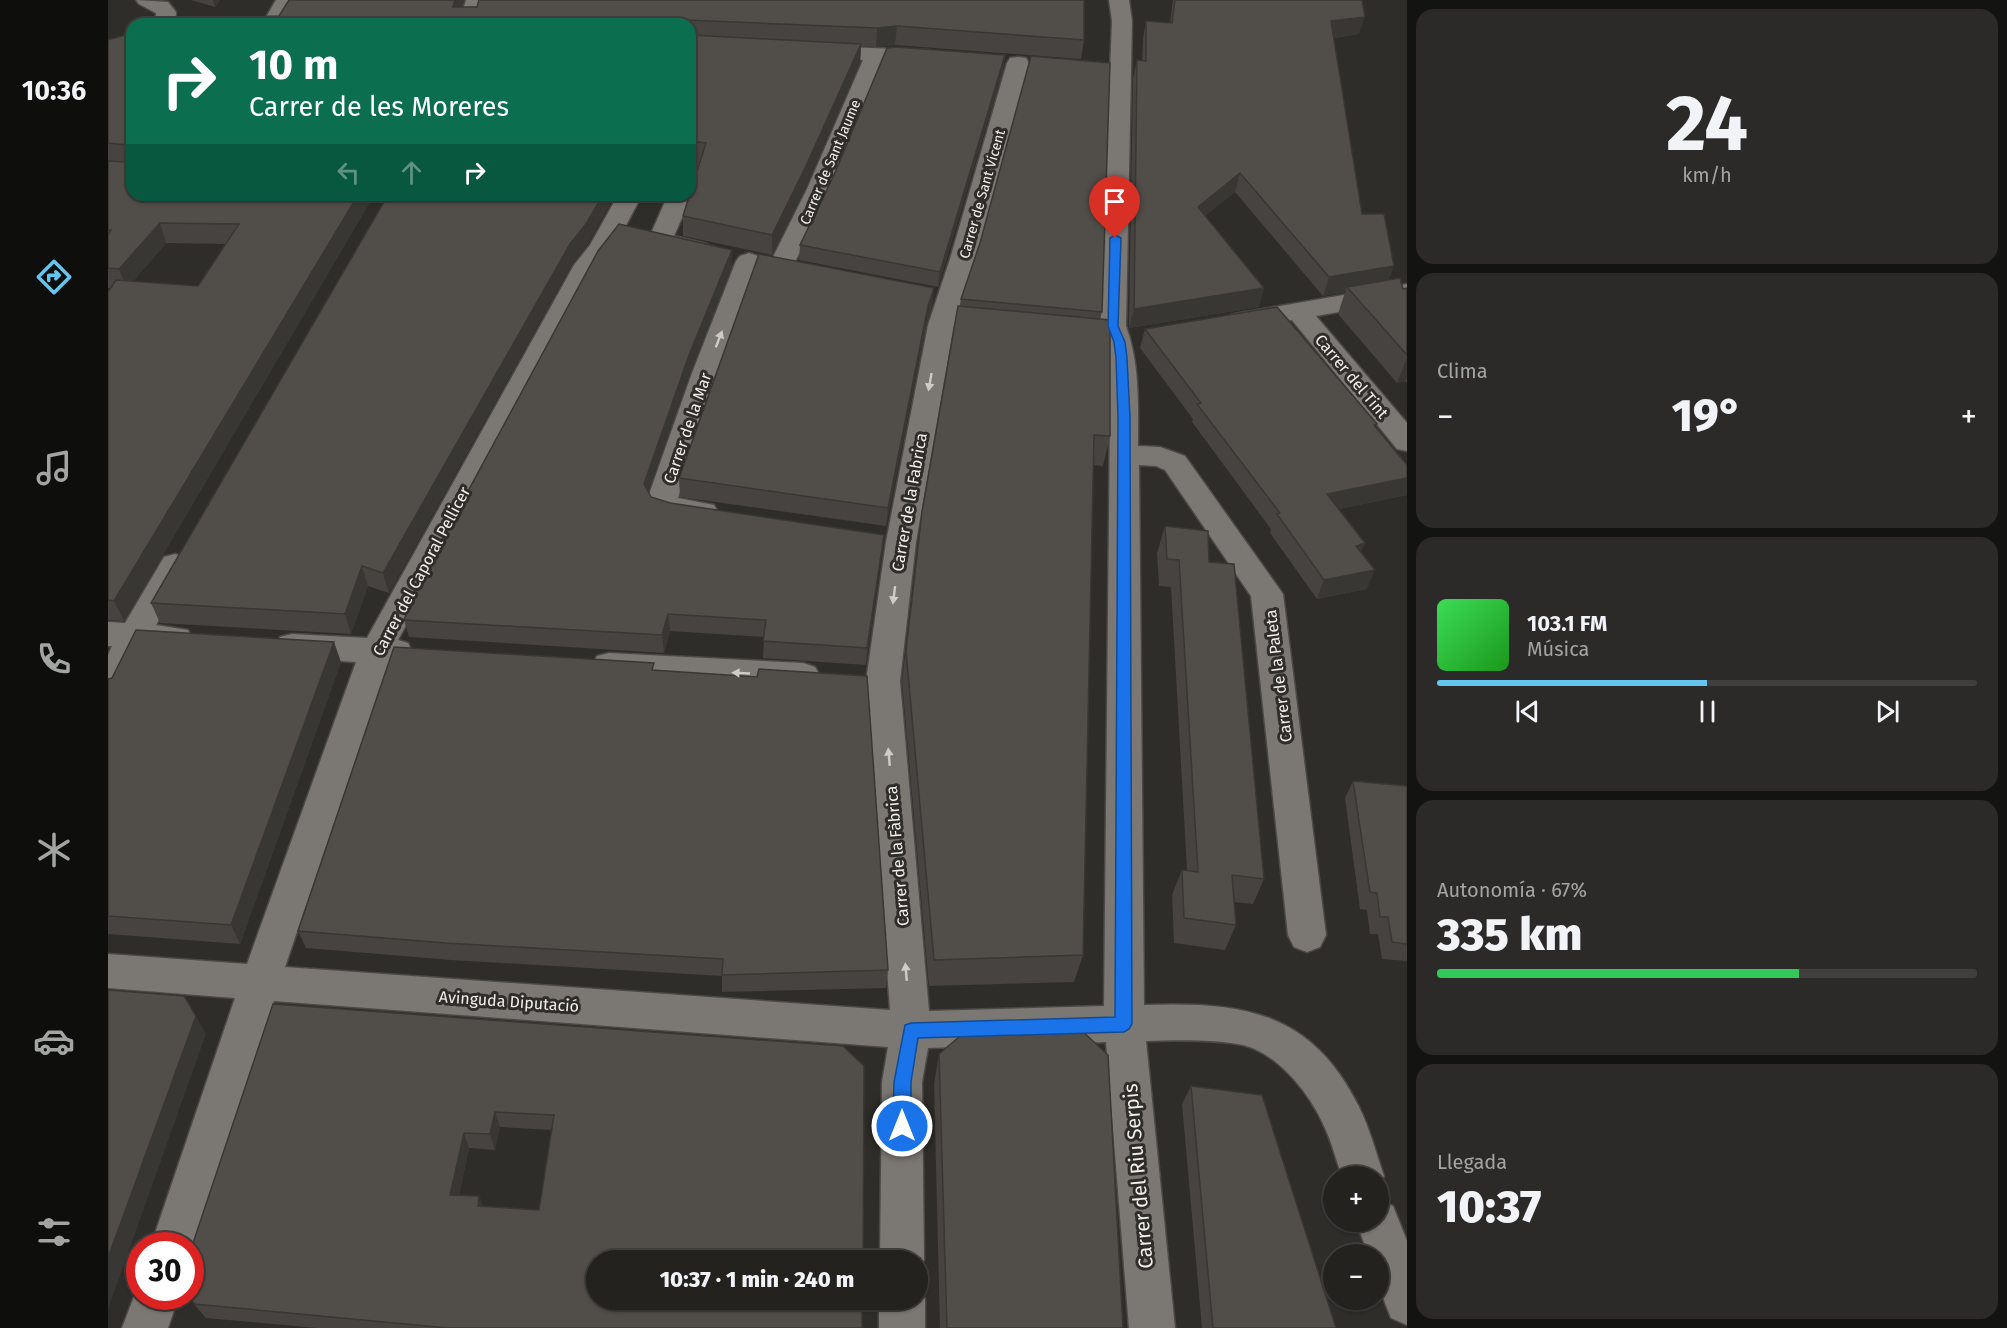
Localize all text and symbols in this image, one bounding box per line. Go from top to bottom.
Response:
text: 10 m [249,40,339,90]
icon: right [150,42,228,120]
text: 10:36 [22,75,86,107]
text: 24 [1666,77,1748,171]
text: Carrer de les Moreres [249,91,509,123]
street label: Carrer de Sant Jaume [796,97,864,227]
street label: Carrer de Sant Vicent [956,127,1009,261]
icon: left [332,156,365,189]
icon: ahead [395,156,428,189]
icon: right [458,156,491,189]
text: km/h [1682,163,1732,187]
pin [1089,176,1140,238]
icon: arrive [1098,185,1131,218]
icon: directions [33,256,75,298]
one-way arrow [715,330,724,348]
street label: Carrer del Tint [1311,331,1392,422]
text: Clima [1437,359,1488,383]
street label: Carrer de la Mar [660,369,716,486]
one-way arrow [925,373,934,392]
text: 19° [1672,389,1742,443]
text: − [1437,397,1454,437]
text: + [1961,397,1977,437]
street label: Carrer de la Fabrica [888,431,931,573]
icon: music [33,447,75,489]
street label: Carrer del Caporal Pellicer [369,483,475,659]
one-way arrow [889,586,899,605]
street label: Carrer de la Paleta [1261,609,1296,743]
text: 103.1 FM [1527,610,1607,637]
text: Música [1527,637,1589,661]
icon: phone [33,638,75,680]
one-way arrow [731,668,750,677]
icon: previous [1511,695,1544,728]
icon: pause [1691,695,1724,728]
icon: next [1871,695,1904,728]
one-way arrow [884,747,894,766]
street label: Carrer de la Fàbrica [882,785,913,927]
icon: climate [33,829,75,871]
text: Autonomía · 67% [1437,878,1587,902]
text: 335 km [1437,908,1582,962]
one-way arrow [901,962,911,981]
street label: Avinguda Diputació [438,987,580,1016]
icon: car [33,1020,75,1062]
street label: Carrer del Riu Serpis [1118,1082,1158,1270]
position arrow [870,1094,934,1158]
text: Llegada [1437,1150,1507,1174]
map controls [1323,1166,1389,1310]
button: + [1323,1166,1389,1232]
text: 10:37 [1437,1180,1541,1234]
icon: filters [33,1211,75,1253]
speed limit sign: 30 [126,1232,204,1310]
button: − [1323,1244,1389,1310]
text: 10:37 · 1 min · 240 m [660,1266,854,1293]

